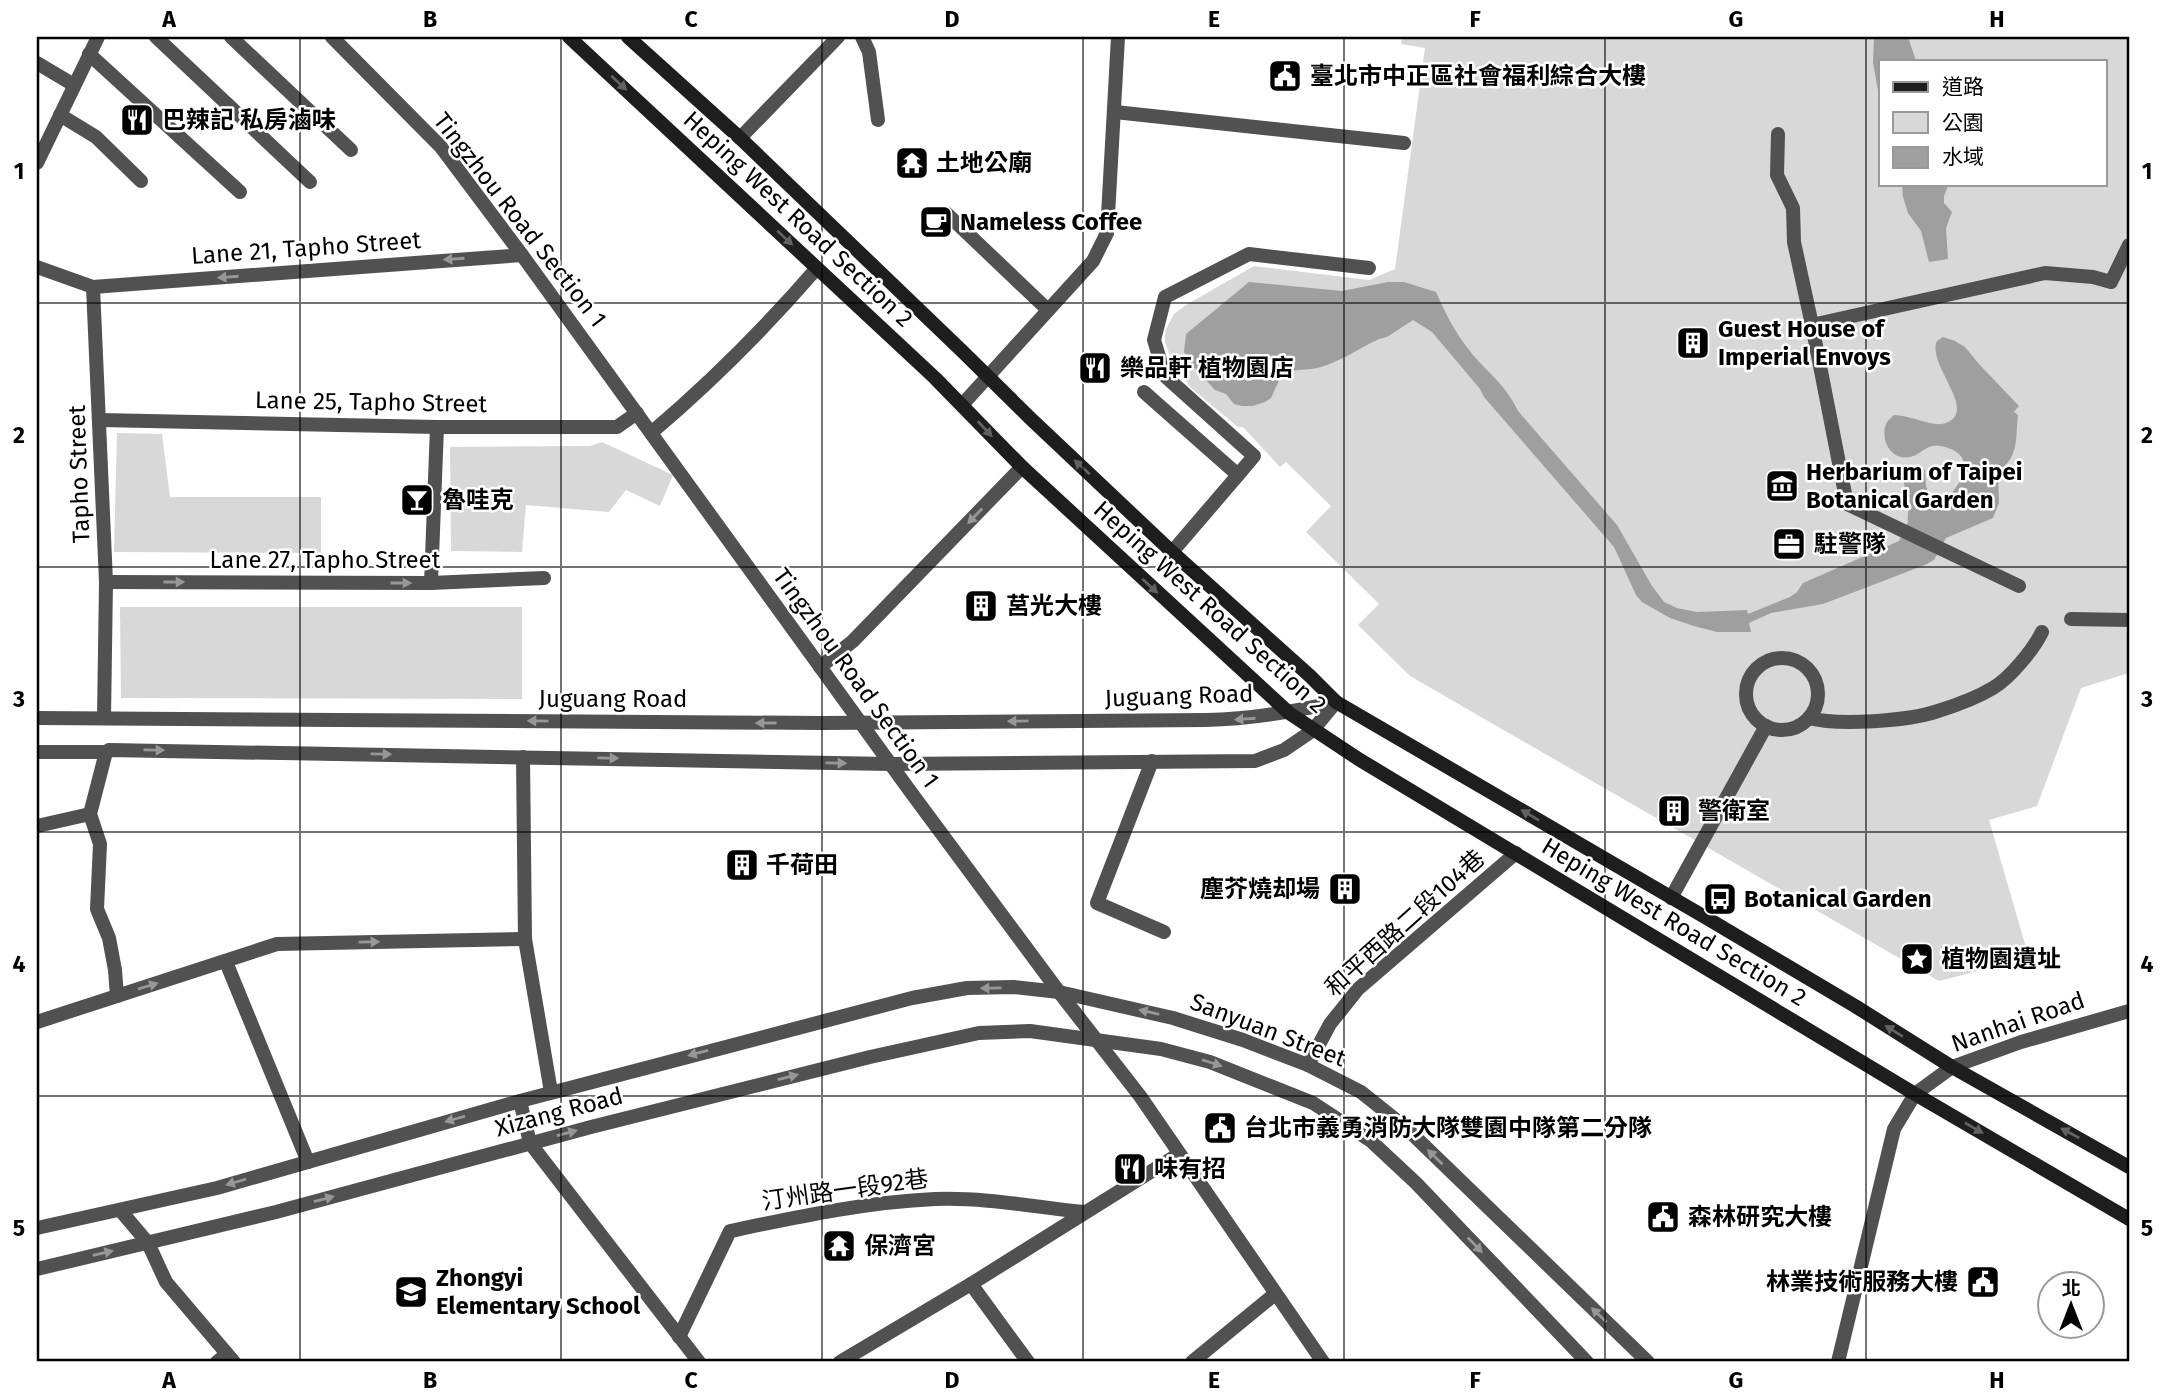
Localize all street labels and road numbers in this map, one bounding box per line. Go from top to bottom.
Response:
street label: Heping West Road Section 2 [678,105,918,333]
street label: Tingzhou Road Section 1 [428,107,612,333]
street label: Lane 21, Tapho Street [190,226,422,270]
street label: Lane 25, Tapho Street [255,386,488,418]
street label: Tapho Street [63,404,95,543]
street label: Heping West Road Section 2 [1088,495,1332,719]
street label: Lane 27, Tapho Street [210,546,441,574]
street label: Tingzhou Road Section 1 [767,563,945,793]
street label: Juguang Road [1104,679,1254,713]
street label: Juguang Road [539,685,687,713]
street label: Heping West Road Section 2 [1537,832,1811,1012]
street label: 和平西路二段104巷 [1320,844,1490,1002]
street label: Nanhai Road [1948,986,2088,1058]
street label: Sanyuan Street [1186,987,1350,1073]
street label: Xizang Road [492,1082,626,1142]
street label: 汀州路一段92巷 [760,1164,930,1216]

